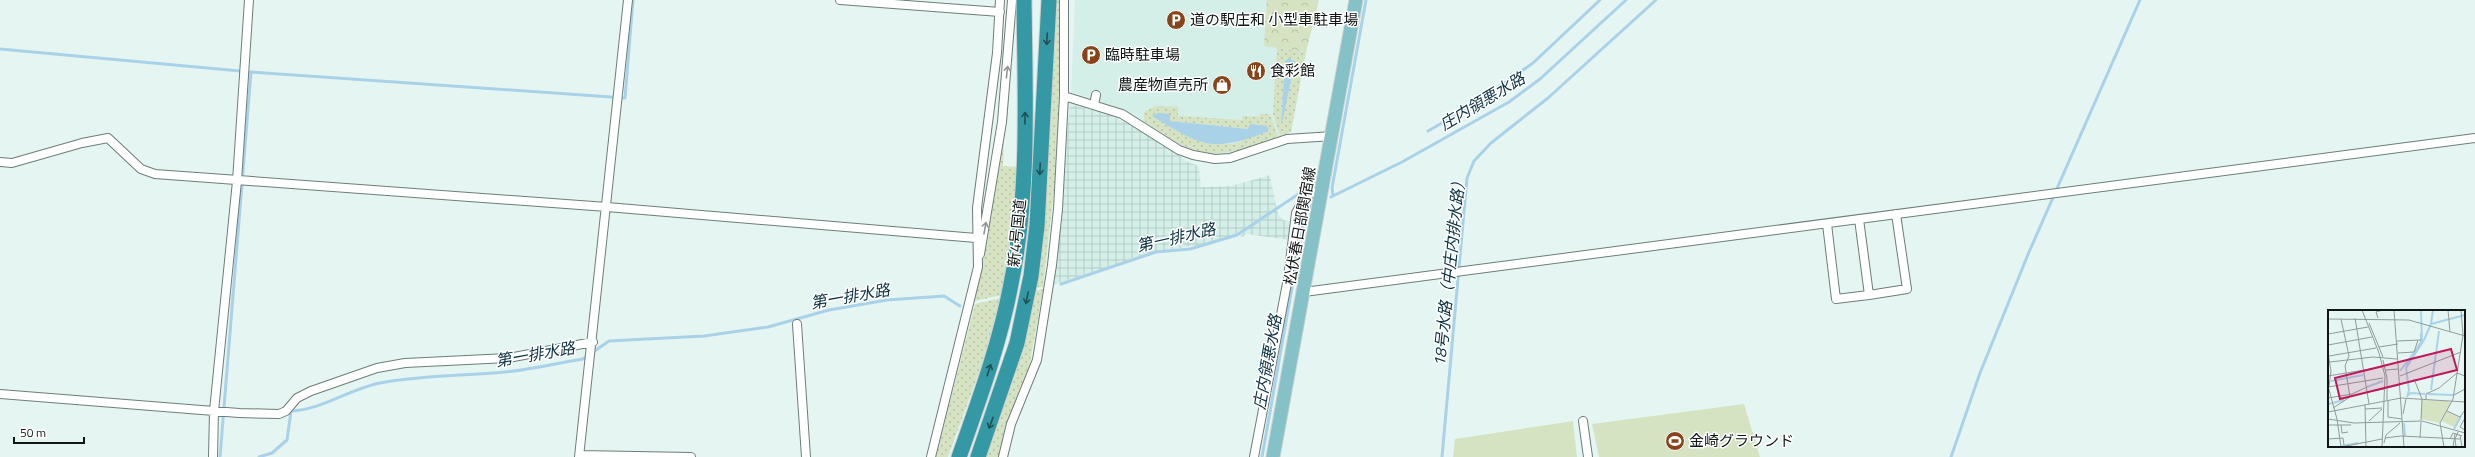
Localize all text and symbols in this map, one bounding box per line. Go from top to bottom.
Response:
place label: 道の駅庄和 小型車駐車場 [1190,8,1358,31]
parking icon: 道の駅庄和 小型車駐車場 [1165,9,1187,31]
one-way arrow [1043,32,1050,45]
place label: 臨時駐車場 [1105,43,1180,66]
parking icon: 臨時駐車場 [1080,44,1102,66]
place label: 食彩館 [1270,59,1315,82]
restaurant icon: 食彩館 [1245,60,1267,82]
water label: 庄内領悪水路 [1435,65,1531,136]
one-way arrow [1004,66,1011,79]
place label: 農産物直売所 [1118,73,1208,96]
shop icon: 農産物直売所 [1211,74,1233,96]
one-way arrow [1021,112,1029,125]
one-way arrow [1036,162,1044,175]
street label: 松伏春日部関宿線 [1278,165,1321,287]
water label: 18号水路（中庄内排水路） [1427,172,1471,368]
street label: 新4号国道 [1001,198,1032,268]
water label: 第一排水路 [1134,216,1220,258]
one-way arrow [981,222,989,235]
water label: 第一排水路 [809,277,893,315]
one-way arrow [1023,291,1031,304]
inset map [2328,310,2465,447]
water label: 庄内領悪水路 [1247,311,1287,411]
water label: 第一排水路 [494,335,578,373]
one-way arrow [986,364,993,377]
one-way arrow [986,416,994,428]
scale bar [14,419,84,445]
text: 50 m [20,423,46,442]
place label: 金崎グラウンド [1689,429,1794,452]
sports icon: 金崎グラウンド [1664,430,1686,452]

